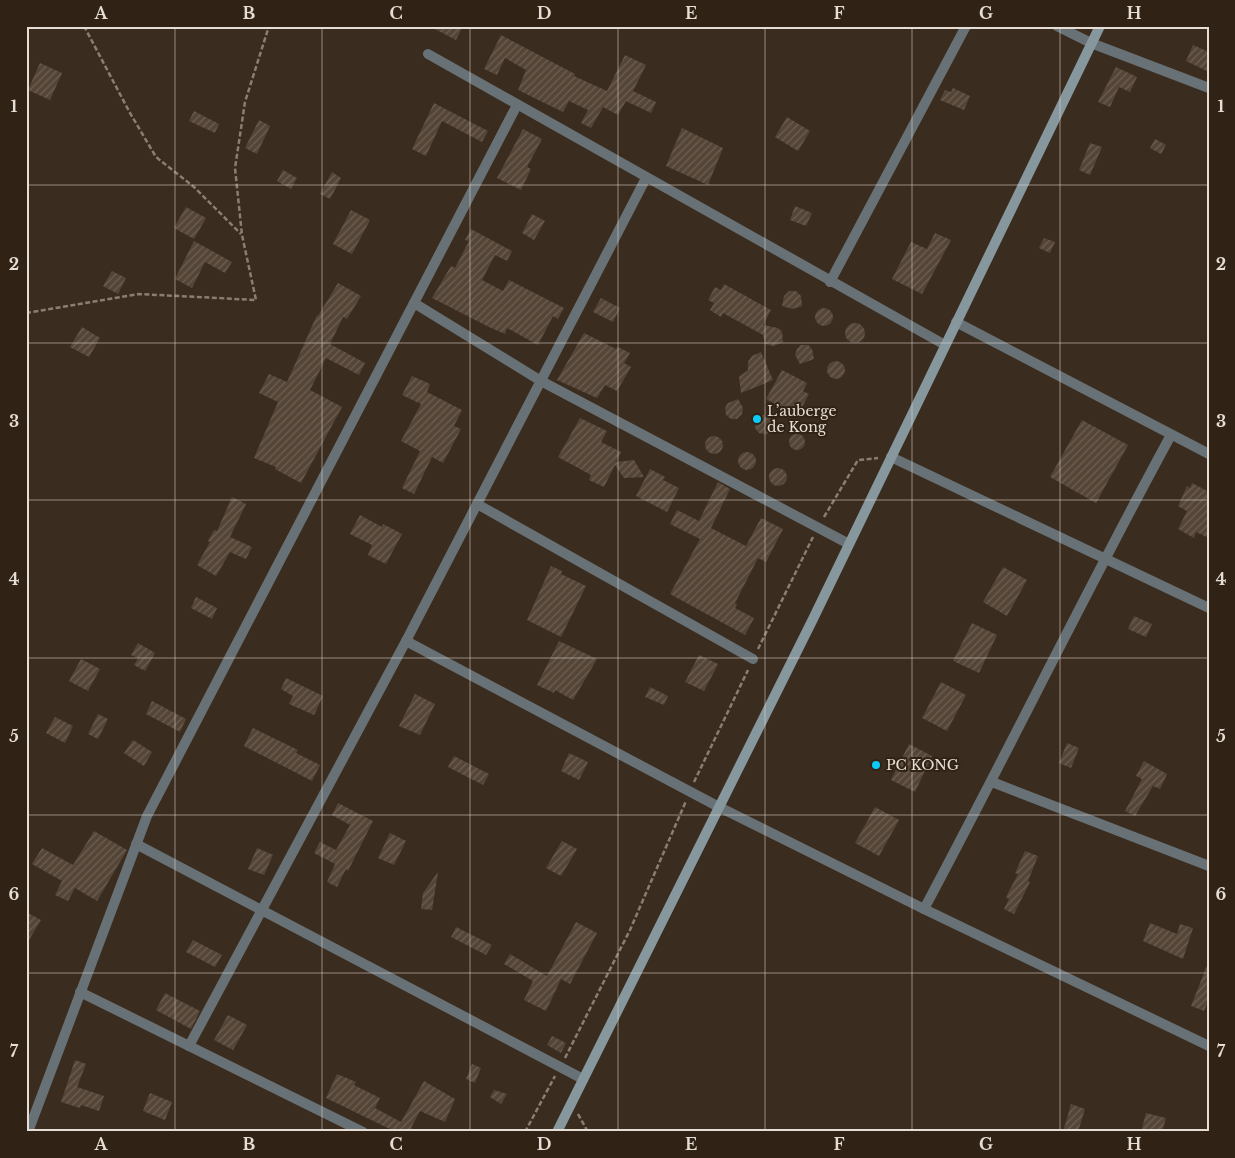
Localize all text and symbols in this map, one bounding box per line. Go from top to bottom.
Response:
text: A [94,3,109,23]
text: B [243,3,256,23]
text: C [389,3,403,23]
text: D [537,3,551,23]
text: E [685,3,697,23]
text: F [833,3,845,23]
text: G [979,3,993,23]
text: H [1126,3,1142,23]
text: 1 [11,96,18,116]
text: 1 [1218,96,1225,116]
text: 2 [9,254,19,274]
text: 2 [1216,254,1226,274]
place label: L’auberge de Kong [767,402,837,436]
text: 3 [9,411,19,431]
text: 3 [1216,411,1226,431]
marker: L’auberge de Kong [751,413,763,425]
text: 4 [9,569,19,589]
text: 4 [1216,569,1226,589]
text: 5 [9,726,19,746]
text: 5 [1216,726,1226,746]
place label: PC KONG [886,756,959,774]
marker: PC KONG [870,759,882,771]
text: 6 [9,884,20,904]
text: 6 [1216,884,1227,904]
text: 7 [10,1041,19,1061]
text: 7 [1217,1041,1226,1061]
text: A [94,1134,109,1154]
text: B [243,1134,256,1154]
text: C [389,1134,403,1154]
text: D [537,1134,551,1154]
text: E [685,1134,697,1154]
text: F [833,1134,845,1154]
text: G [979,1134,993,1154]
text: H [1126,1134,1142,1154]

